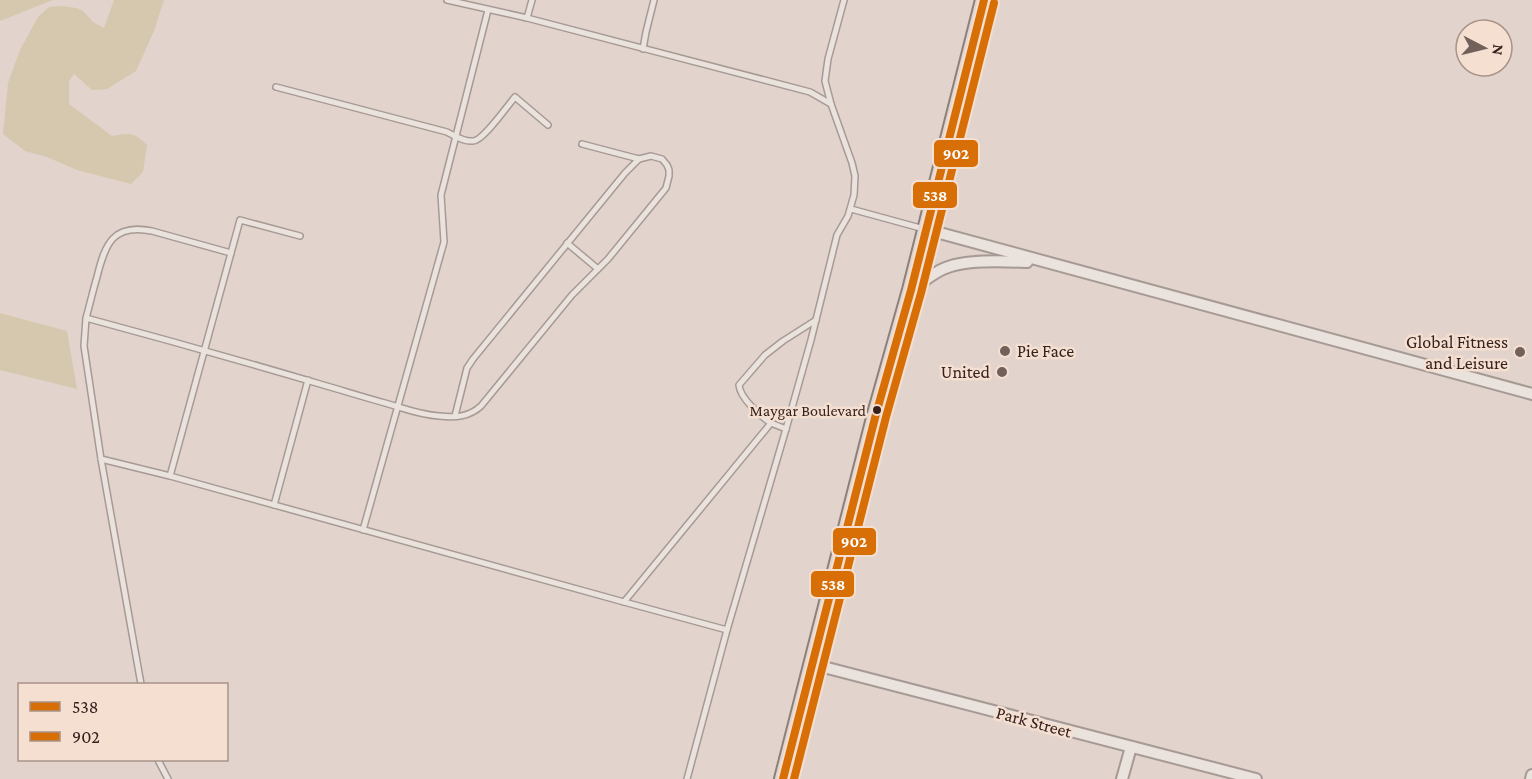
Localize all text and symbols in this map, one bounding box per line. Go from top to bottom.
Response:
north arrow [1454,18,1514,78]
text: N [1489,43,1507,56]
line badge: 902 [933,139,979,168]
text: 902 [943,145,969,162]
line badge: 538 [912,181,958,209]
text: 538 [923,187,947,204]
place label: Global Fitness and Leisure [1406,332,1508,373]
place label: Pie Face [1017,341,1074,361]
marker: Pie Face [998,344,1012,358]
marker: Global Fitness and Leisure [1513,345,1527,359]
place label: United [941,362,991,382]
marker: United [995,365,1009,379]
place label: Maygar Boulevard [750,402,867,420]
marker: Maygar Boulevard [871,404,883,416]
line badge: 902 [832,527,877,556]
text: 902 [841,533,867,550]
line badge: 538 [810,570,855,598]
text: 538 [821,576,845,593]
legend [18,683,228,761]
text: 538 [72,697,98,717]
street label: Park Street [994,702,1075,742]
text: 902 [72,727,100,747]

